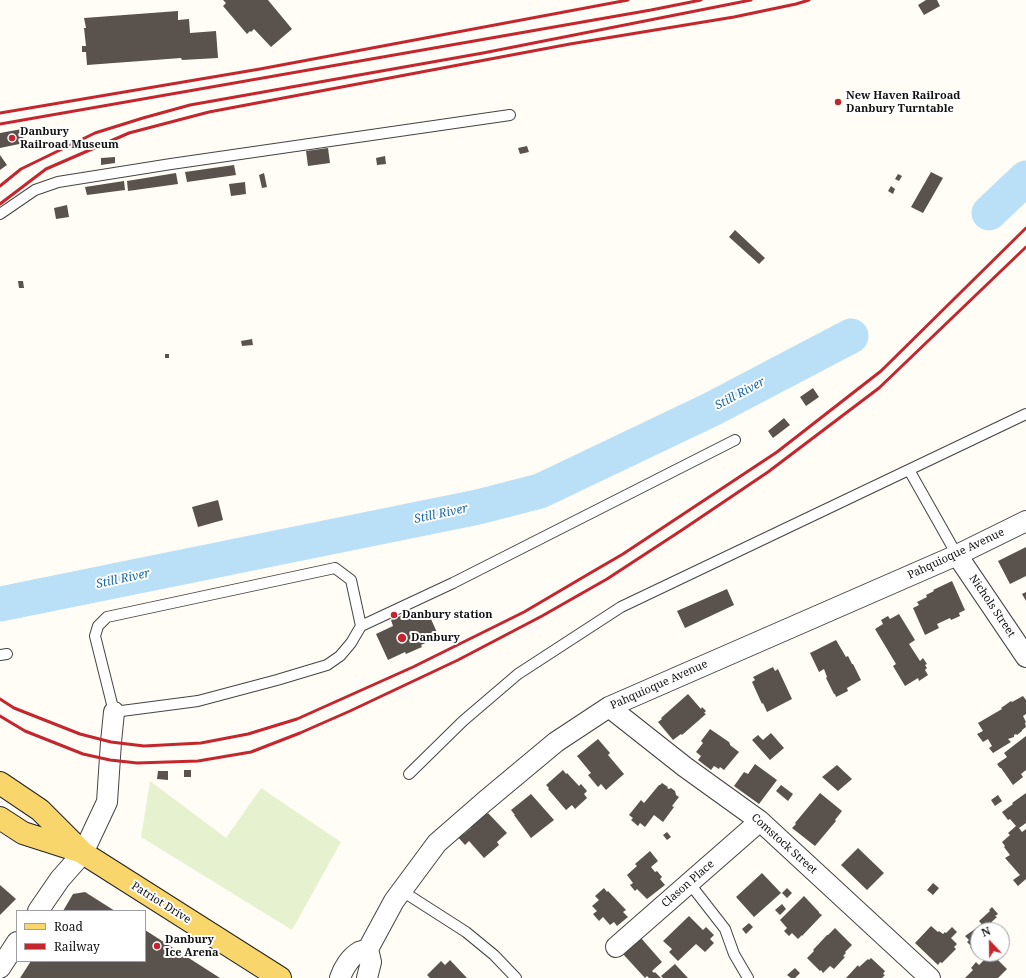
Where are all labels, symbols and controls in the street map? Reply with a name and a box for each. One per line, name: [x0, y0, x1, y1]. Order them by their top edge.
place label: New Haven Railroad Danbury Turntable: [846, 89, 960, 115]
marker: New Haven Railroad Danbury Turntable: [833, 97, 843, 107]
place label: Danbury Railroad Museum: [20, 125, 119, 151]
marker: Danbury Railroad Museum: [7, 133, 17, 143]
water label: Still River: [713, 375, 767, 413]
water label: Still River: [413, 501, 469, 527]
street label: Pahquioque Avenue: [906, 526, 1006, 582]
water label: Still River: [95, 566, 151, 592]
street label: Nichols Street: [966, 572, 1018, 640]
place label: Danbury station: [402, 608, 493, 622]
marker: Danbury station: [389, 610, 399, 620]
place label: Danbury: [411, 631, 460, 645]
marker: Danbury: [396, 632, 408, 644]
street label: Pahquioque Avenue: [608, 658, 710, 712]
street label: Comstock Street: [748, 811, 820, 877]
street label: Clason Place: [659, 858, 717, 910]
street label: Patriot Drive: [129, 880, 193, 926]
legend: [16, 910, 146, 962]
text: Road: [54, 918, 83, 935]
north arrow: [970, 922, 1010, 962]
text: N: [979, 923, 993, 940]
place label: Danbury Ice Arena: [165, 933, 219, 959]
text: Railway: [54, 938, 100, 955]
marker: Danbury Ice Arena: [152, 941, 162, 951]

